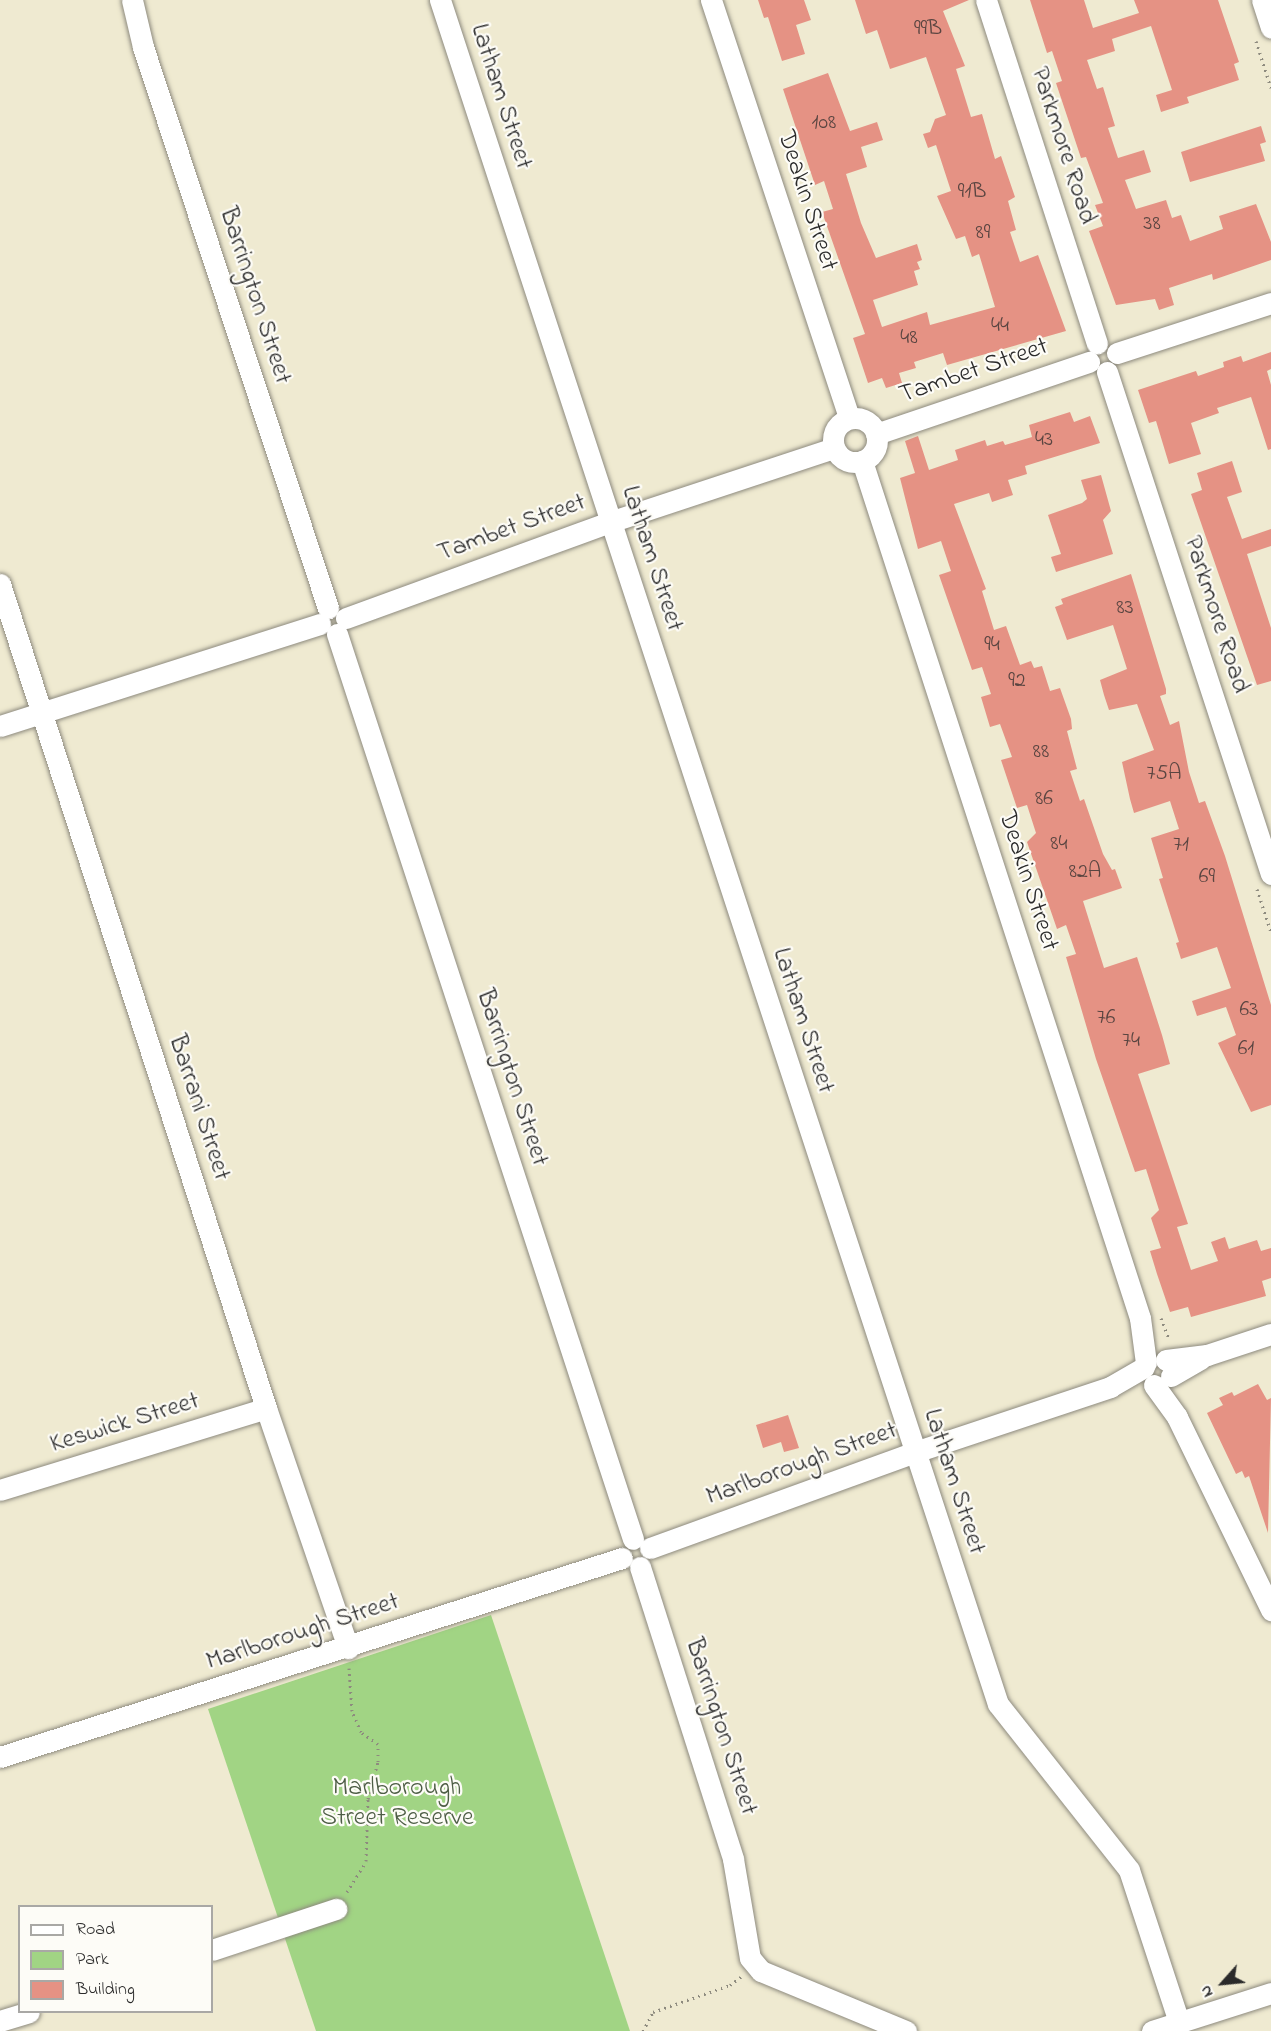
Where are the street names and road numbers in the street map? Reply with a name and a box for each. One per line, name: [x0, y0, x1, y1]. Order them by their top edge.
street label: Latham Street: [462, 20, 538, 174]
street label: Parkmore Road: [1022, 63, 1102, 229]
street label: Deakin Street: [769, 127, 843, 275]
street label: Barrington Street: [211, 204, 297, 388]
street label: Tambet Street: [896, 332, 1052, 412]
street label: Latham Street: [613, 482, 689, 636]
street label: Tambet Street: [434, 488, 590, 570]
street label: Parkmore Road: [1175, 532, 1255, 698]
street label: Deakin Street: [990, 807, 1064, 955]
street label: Latham Street: [764, 944, 840, 1098]
street label: Barrington Street: [468, 986, 554, 1170]
street label: Barrani Street: [160, 1031, 236, 1185]
street label: Keswick Street: [47, 1387, 203, 1461]
street label: Latham Street: [915, 1405, 991, 1559]
street label: Marlborough Street: [702, 1416, 902, 1514]
street label: Marlborough Street: [203, 1587, 403, 1679]
street label: Barrington Street: [677, 1635, 763, 1819]

